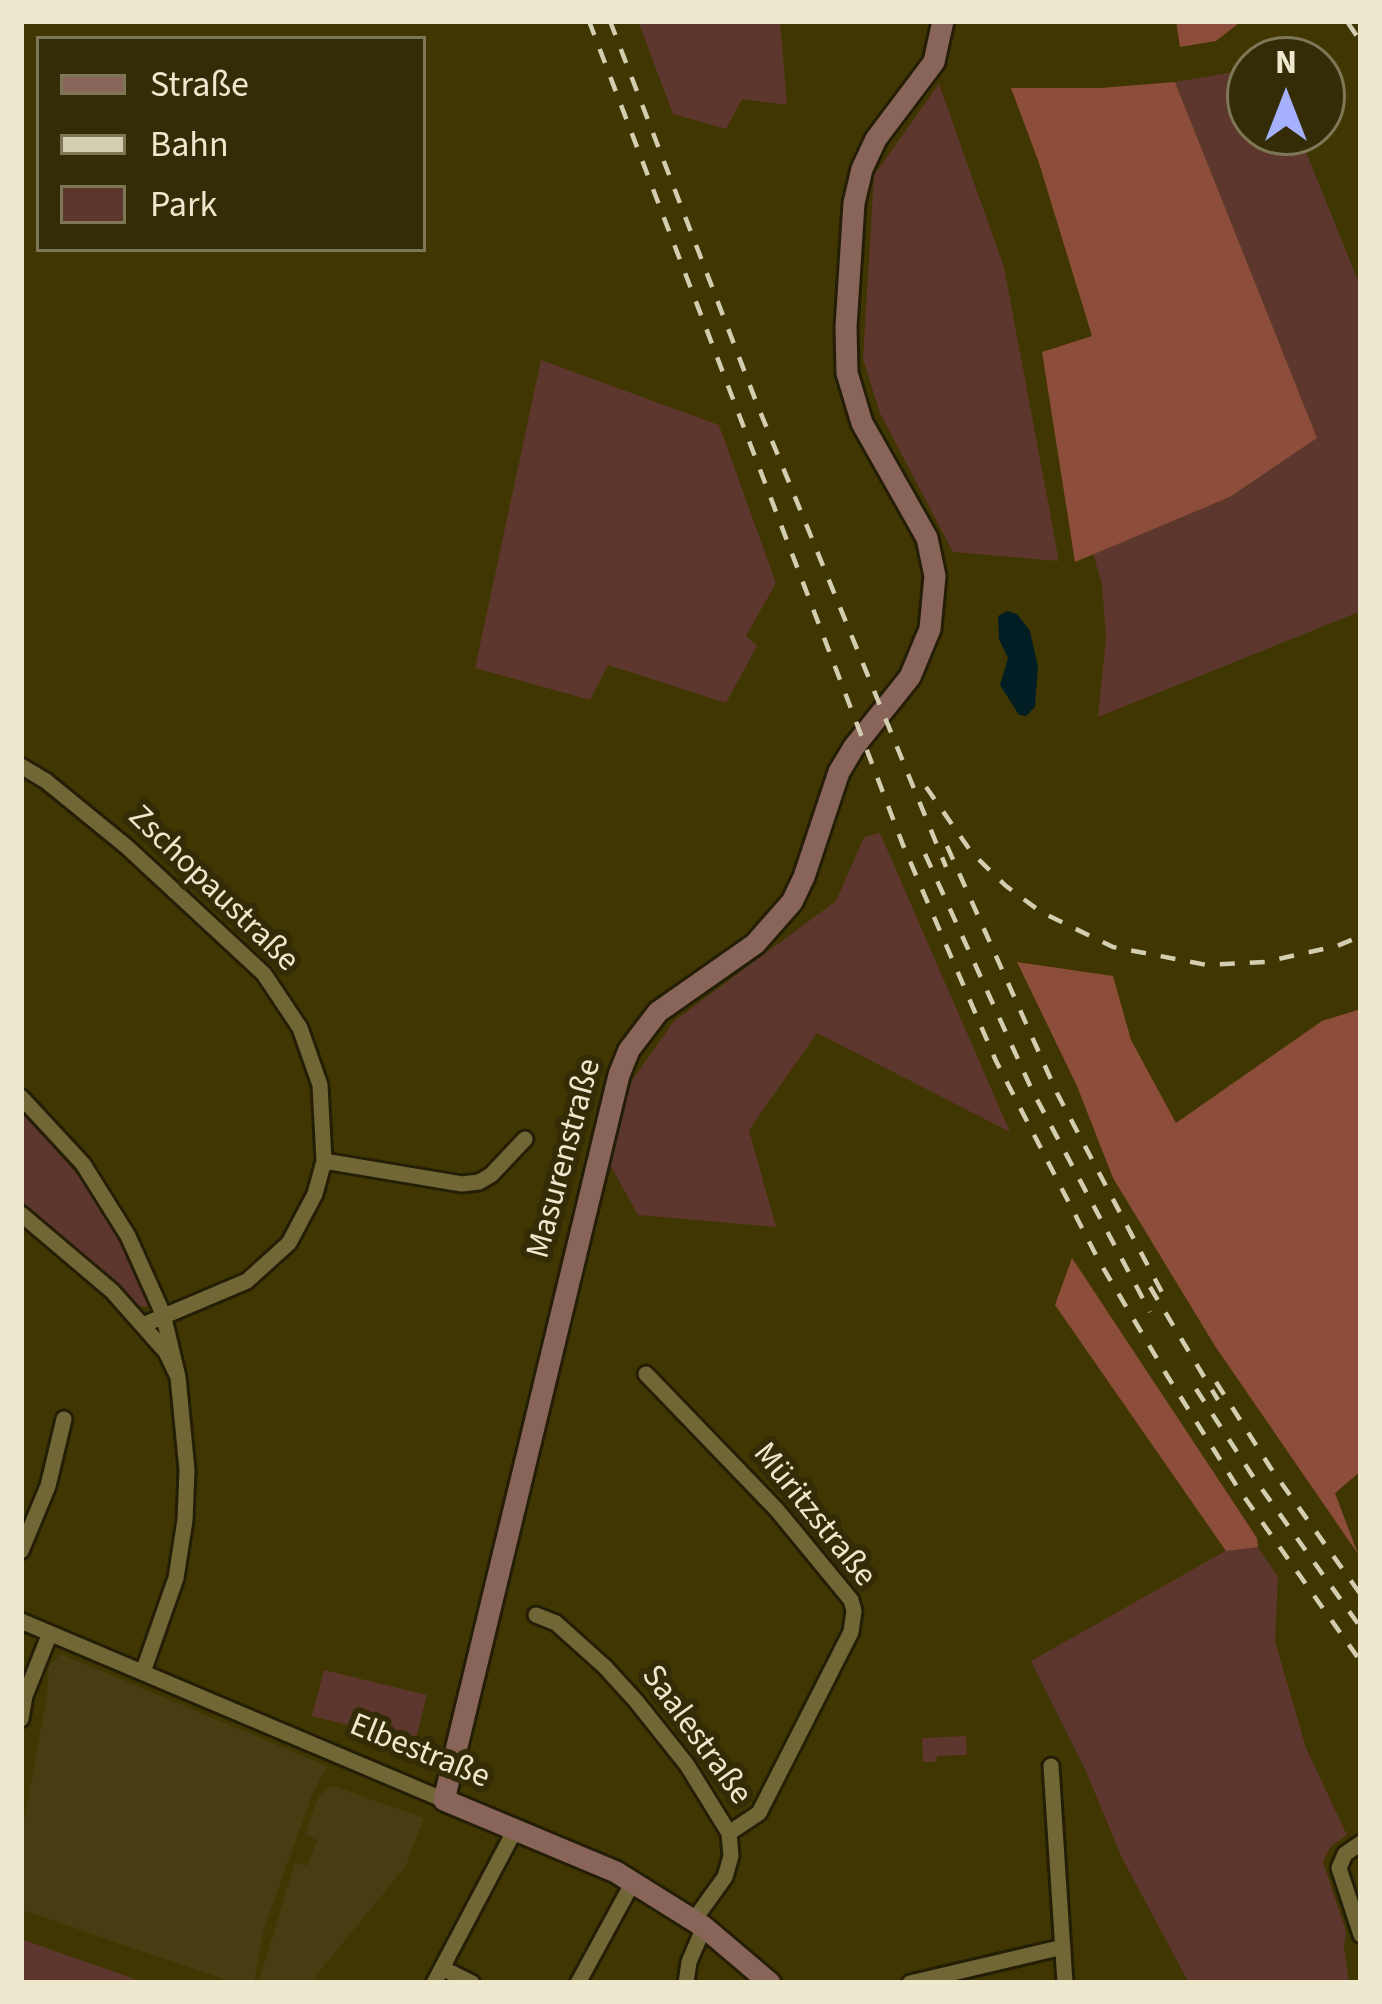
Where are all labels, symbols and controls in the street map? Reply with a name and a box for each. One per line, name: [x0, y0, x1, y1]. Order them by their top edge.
legend: [36, 36, 426, 252]
north arrow: [1226, 36, 1346, 156]
text: N: [1275, 39, 1297, 86]
text: Straße: [150, 59, 249, 110]
text: Bahn: [150, 119, 229, 170]
text: Park: [150, 179, 217, 230]
street label: Zschopaustraße: [118, 799, 306, 981]
street label: Masurenstraße: [520, 1055, 612, 1263]
street label: Müritzstraße: [743, 1436, 883, 1596]
street label: Saalestraße: [631, 1659, 759, 1813]
street label: Elbestraße: [343, 1707, 495, 1799]

